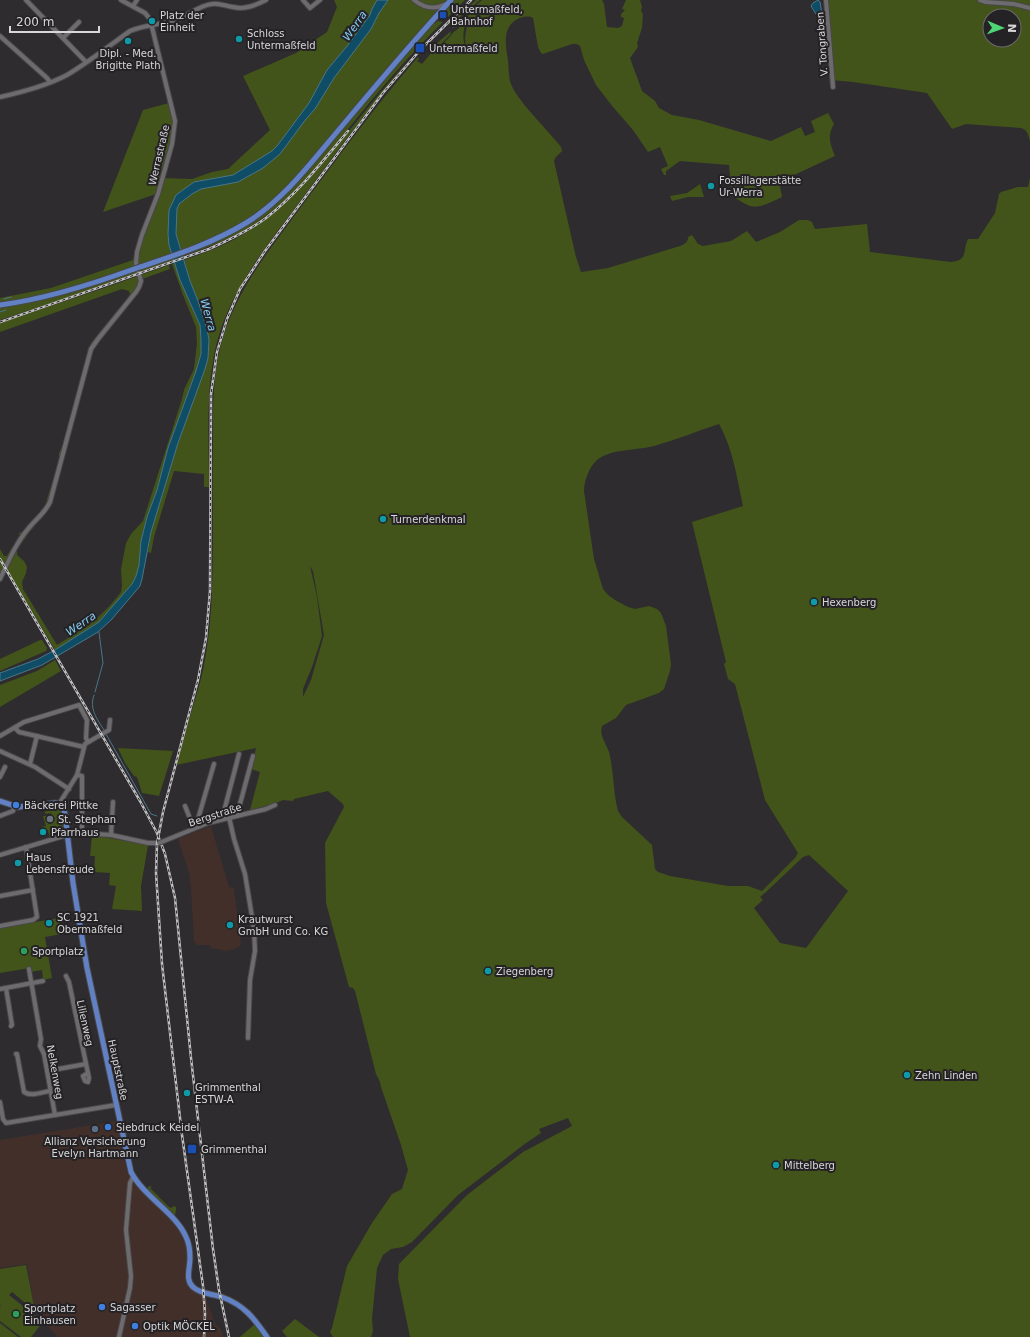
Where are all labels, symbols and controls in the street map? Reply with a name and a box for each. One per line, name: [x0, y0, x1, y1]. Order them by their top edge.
place label: Untermaßfeld, Bahnhof: [451, 4, 523, 27]
scale bar: [10, 8, 99, 34]
water label: Werra: [340, 8, 370, 43]
north arrow: [982, 8, 1022, 48]
place label: Platz der Einheit: [160, 10, 205, 33]
marker: Untermaßfeld, Bahnhof: [438, 10, 448, 20]
street label: V. Tongraben: [814, 12, 830, 76]
text: 200 m: [16, 15, 54, 29]
marker: Platz der Einheit: [147, 16, 157, 26]
text: N: [1005, 23, 1018, 33]
place label: Schloss Untermaßfeld: [247, 28, 316, 51]
marker: Schloss Untermaßfeld: [234, 34, 244, 44]
marker: Dipl. - Med. Brigitte Plath: [123, 36, 133, 46]
marker: Untermaßfeld: [414, 42, 426, 54]
place label: Untermaßfeld: [429, 43, 498, 54]
place label: Dipl. - Med. Brigitte Plath: [95, 48, 161, 71]
street label: Werrastraße: [147, 124, 171, 186]
place label: Fossillagerstätte Ur-Werra: [719, 175, 801, 198]
marker: Fossillagerstätte Ur-Werra: [706, 181, 716, 191]
water label: Werra: [197, 297, 219, 333]
marker: Turnerdenkmal: [378, 514, 388, 524]
place label: Turnerdenkmal: [390, 514, 466, 525]
marker: Hexenberg: [809, 597, 819, 607]
place label: Hexenberg: [822, 597, 876, 608]
water label: Werra: [64, 609, 99, 639]
marker: Bäckerei Pittke: [11, 800, 21, 810]
place label: Bäckerei Pittke: [24, 800, 98, 811]
street label: Bergstraße: [187, 801, 243, 829]
marker: St. Stephan: [45, 814, 55, 824]
place label: St. Stephan: [58, 814, 116, 825]
marker: Pfarrhaus: [38, 827, 48, 837]
place label: Pfarrhaus: [51, 827, 99, 838]
place label: Haus Lebensfreude: [26, 852, 94, 875]
marker: Haus Lebensfreude: [13, 858, 23, 868]
place label: SC 1921 Obermaßfeld: [57, 912, 122, 935]
place label: Krautwurst GmbH und Co. KG: [238, 914, 328, 937]
marker: SC 1921 Obermaßfeld: [44, 918, 54, 928]
marker: Krautwurst GmbH und Co. KG: [225, 920, 235, 930]
marker: Sportplatz: [19, 946, 29, 956]
place label: Sportplatz: [32, 946, 83, 957]
marker: Ziegenberg: [483, 966, 493, 976]
place label: Ziegenberg: [496, 966, 553, 977]
street label: Lilienweg: [75, 999, 95, 1047]
street label: Hauptstraße: [106, 1038, 130, 1102]
street label: Nelkenweg: [45, 1044, 65, 1100]
marker: Zehn Linden: [902, 1070, 912, 1080]
place label: Zehn Linden: [915, 1070, 977, 1081]
place label: Grimmenthal ESTW-A: [195, 1082, 261, 1105]
marker: Grimmenthal ESTW-A: [182, 1088, 192, 1098]
marker: Siebdruck Keidel: [103, 1122, 113, 1132]
place label: Siebdruck Keidel: [116, 1122, 199, 1133]
marker: Allianz Versicherung Evelyn Hartmann: [90, 1124, 100, 1134]
place label: Allianz Versicherung Evelyn Hartmann: [44, 1136, 146, 1159]
marker: Grimmenthal: [186, 1143, 198, 1155]
place label: Grimmenthal: [201, 1144, 267, 1155]
marker: Mittelberg: [771, 1160, 781, 1170]
place label: Mittelberg: [784, 1160, 835, 1171]
marker: Sagasser: [97, 1302, 107, 1312]
place label: Sagasser: [110, 1302, 157, 1313]
place label: Sportplatz Einhausen: [24, 1303, 76, 1326]
marker: Sportplatz Einhausen: [11, 1309, 21, 1319]
place label: Optik MÖCKEL: [143, 1320, 215, 1332]
marker: Optik MÖCKEL: [130, 1321, 140, 1331]

